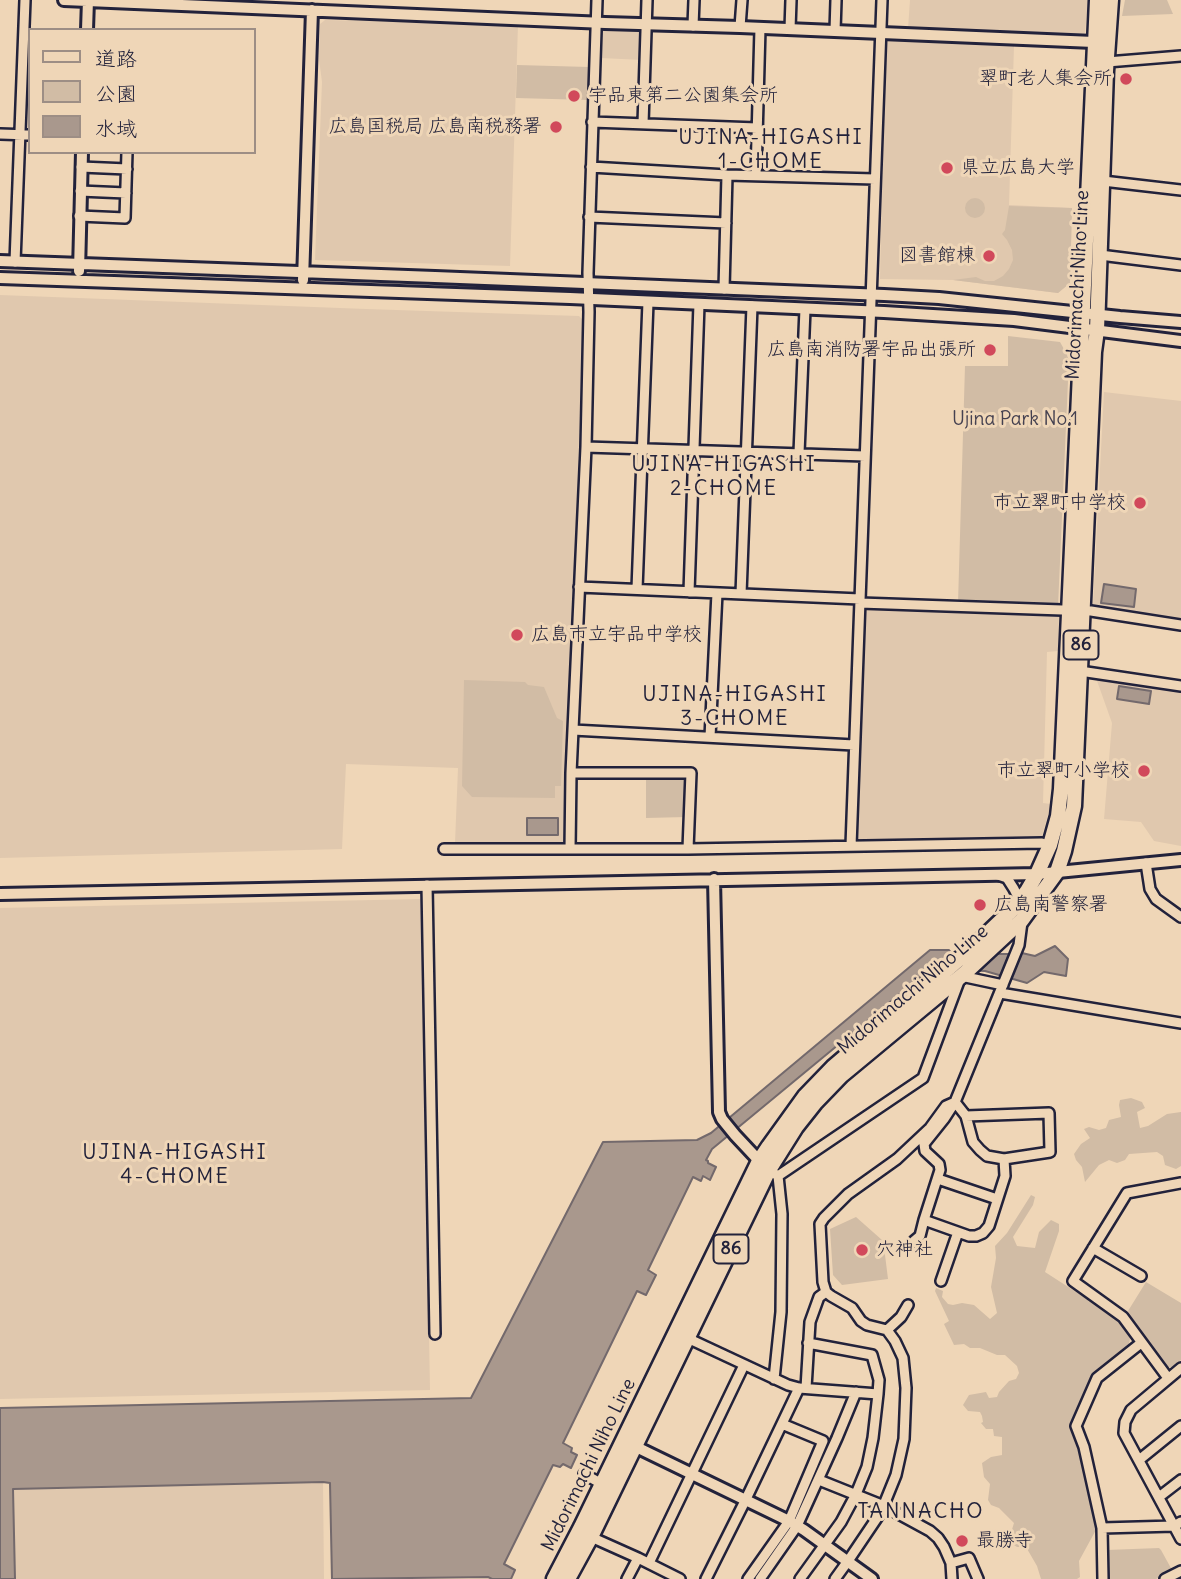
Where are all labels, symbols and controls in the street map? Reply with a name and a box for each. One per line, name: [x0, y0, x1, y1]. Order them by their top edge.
legend: [28, 28, 256, 154]
text: 道路: [95, 45, 137, 72]
place label: 翠町老人集会所: [979, 68, 1112, 90]
marker: 翠町老人集会所: [1118, 71, 1134, 87]
text: 公園: [95, 80, 137, 107]
place label: 宇品東第二公園集会所: [588, 85, 778, 107]
marker: 宇品東第二公園集会所: [566, 88, 582, 104]
text: 水域: [95, 115, 137, 142]
place label: 広島国税局 広島南税務署: [328, 116, 542, 138]
marker: 広島国税局 広島南税務署: [548, 119, 564, 135]
district label: UJINA-HIGASHI 1-CHOME: [680, 125, 862, 175]
place label: 県立広島大学: [961, 157, 1075, 179]
marker: 県立広島大学: [939, 160, 955, 176]
street label: Midorimachi Niho Line: [1062, 190, 1094, 380]
place label: 図書館棟: [899, 245, 975, 267]
marker: 図書館棟: [981, 248, 997, 264]
place label: 広島南消防署宇品出張所: [767, 339, 976, 361]
marker: 広島南消防署宇品出張所: [982, 342, 998, 358]
park label: Ujina Park No.1: [952, 409, 1078, 431]
district label: UJINA-HIGASHI 2-CHOME: [633, 452, 815, 502]
place label: 市立翠町中学校: [993, 492, 1126, 514]
marker: 市立翠町中学校: [1132, 495, 1148, 511]
place label: 広島市立宇品中学校: [531, 624, 702, 646]
marker: 広島市立宇品中学校: [509, 627, 525, 643]
road number: 86: [1064, 630, 1098, 660]
district label: UJINA-HIGASHI 3-CHOME: [644, 682, 826, 732]
place label: 市立翠町小学校: [997, 760, 1130, 782]
marker: 市立翠町小学校: [1136, 763, 1152, 779]
place label: 広島南警察署: [994, 894, 1108, 916]
marker: 広島南警察署: [972, 897, 988, 913]
street label: Midorimachi Niho Line: [833, 920, 993, 1060]
district label: UJINA-HIGASHI 4-CHOME: [84, 1140, 266, 1190]
road number: 86: [714, 1234, 748, 1264]
place label: 穴神社: [876, 1239, 933, 1261]
marker: 穴神社: [854, 1242, 870, 1258]
street label: Midorimachi Niho Line: [537, 1375, 641, 1555]
district label: TANNACHO: [858, 1499, 984, 1525]
place label: 最勝寺: [976, 1530, 1033, 1552]
marker: 最勝寺: [954, 1533, 970, 1549]

